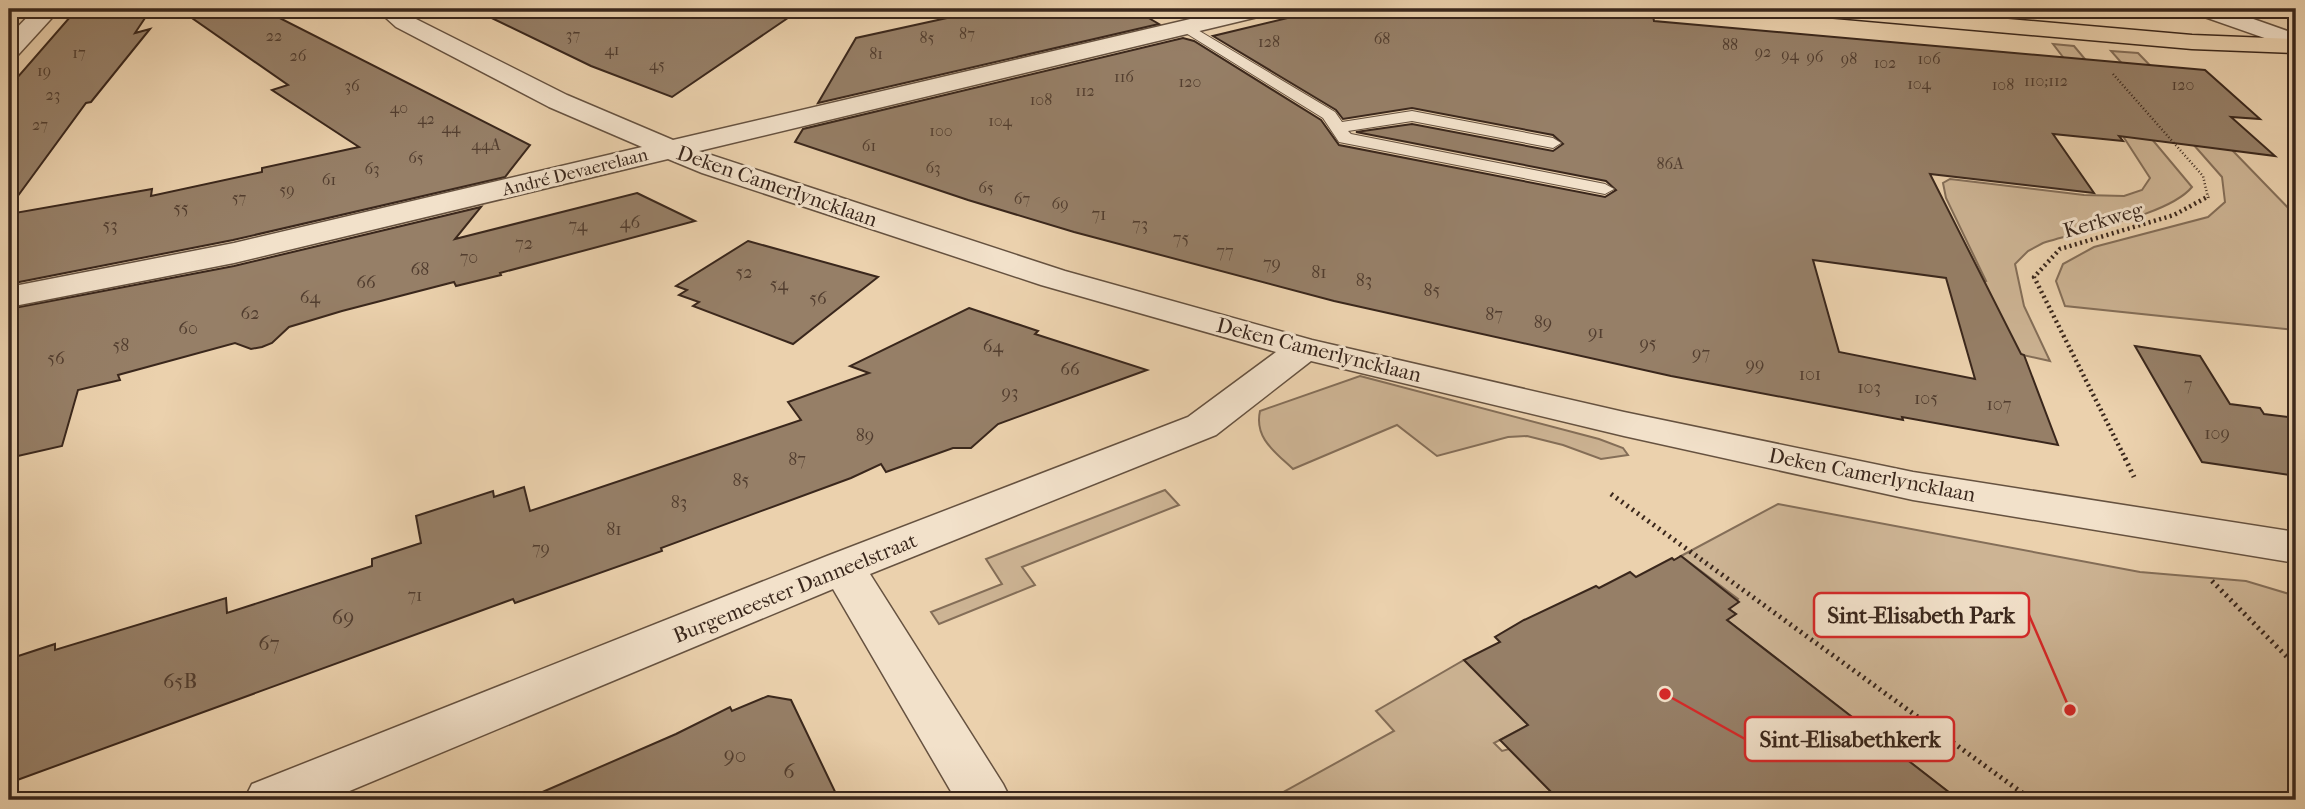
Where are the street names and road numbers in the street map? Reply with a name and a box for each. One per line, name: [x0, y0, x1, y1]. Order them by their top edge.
street label: Deken Camerlyncklaan: [674, 140, 880, 232]
street label: André Devaerelaan: [499, 144, 651, 201]
street label: Kerkweg: [2060, 197, 2146, 243]
street label: Deken Camerlyncklaan: [1214, 313, 1424, 387]
street label: Deken Camerlyncklaan: [1766, 443, 1978, 507]
street label: Burgemeester Danneelstraat: [670, 528, 921, 648]

